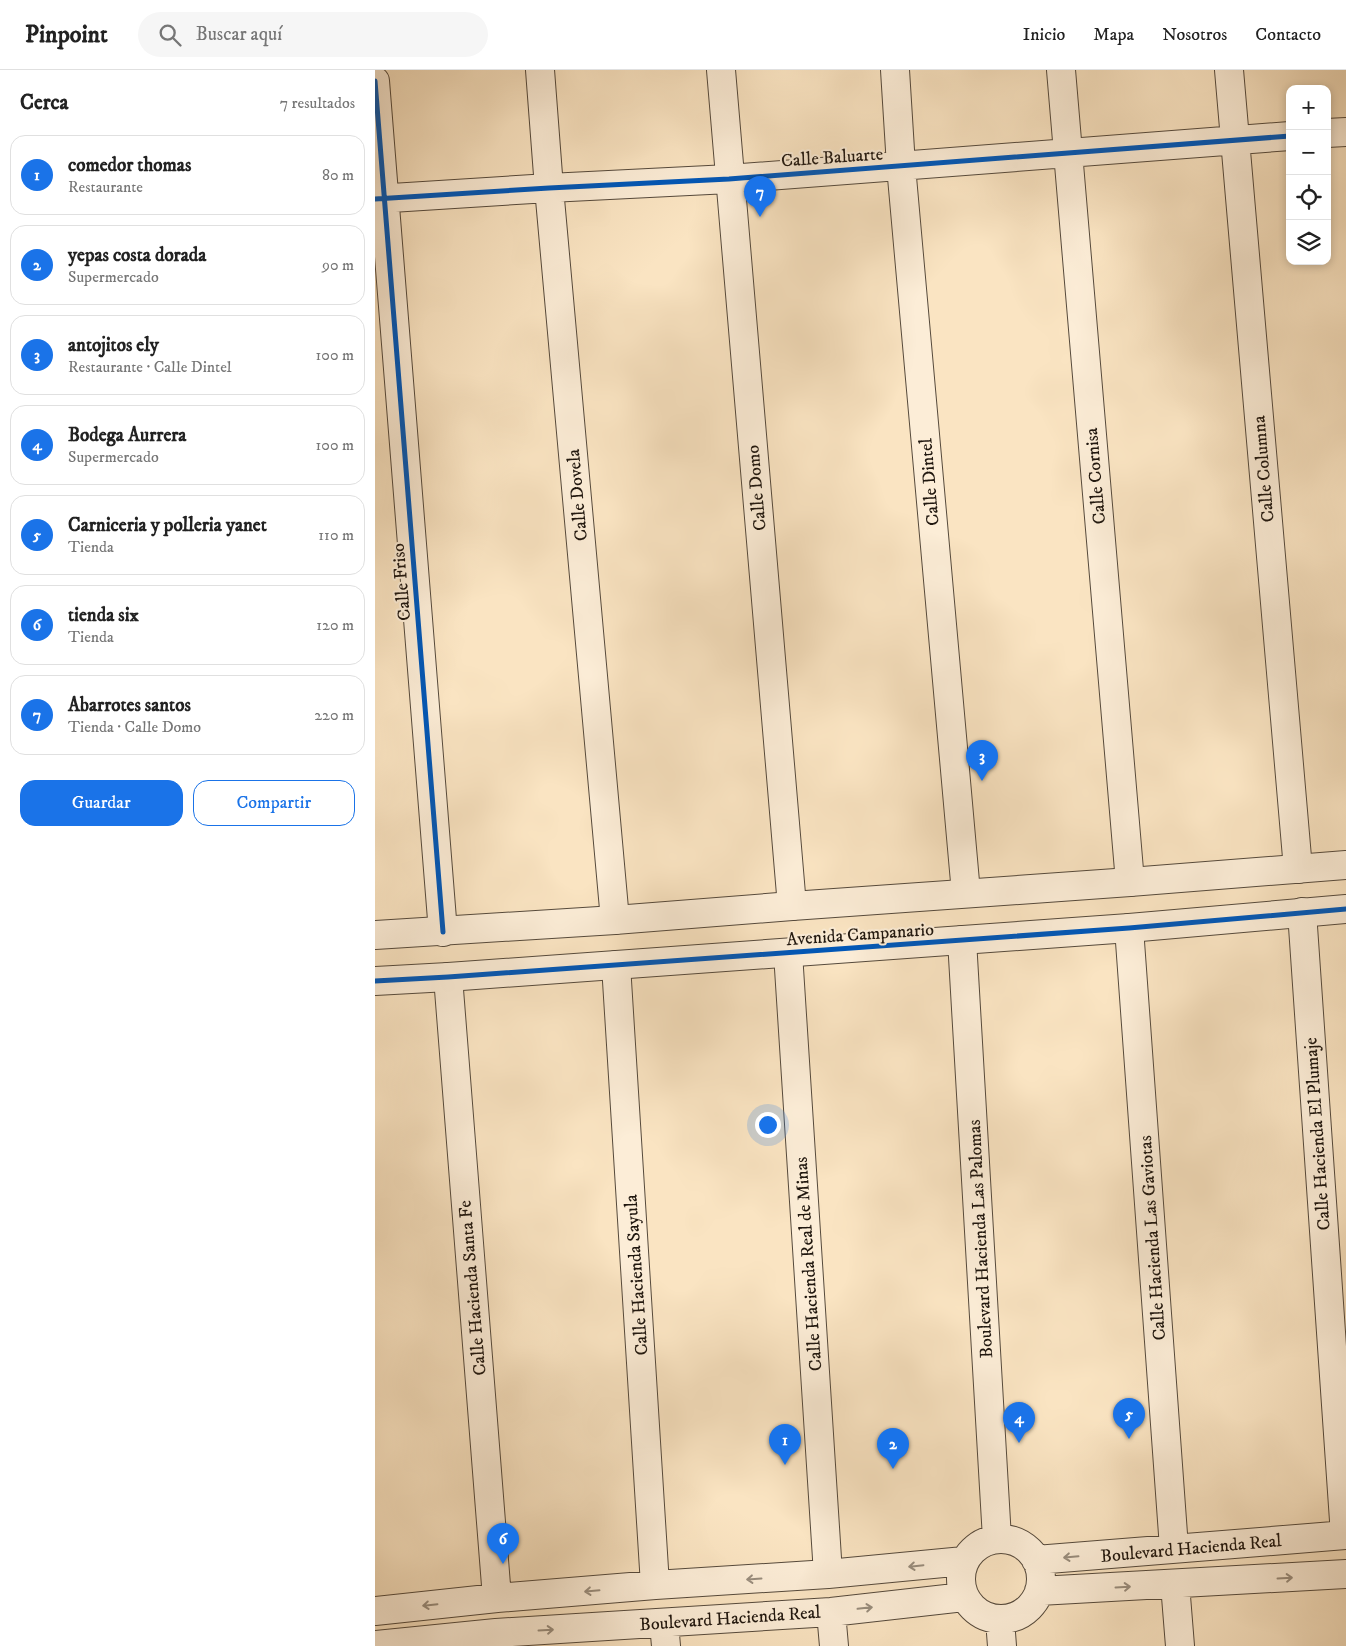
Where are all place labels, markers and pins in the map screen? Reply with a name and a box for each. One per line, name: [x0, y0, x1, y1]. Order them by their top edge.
pin: 7: [744, 176, 776, 217]
pin: 3: [966, 740, 998, 781]
pin: 5: [1113, 1398, 1145, 1439]
pin: 4: [1003, 1402, 1035, 1443]
pin: 1: [769, 1424, 801, 1465]
pin: 2: [877, 1428, 909, 1469]
pin: 6: [487, 1523, 519, 1564]

